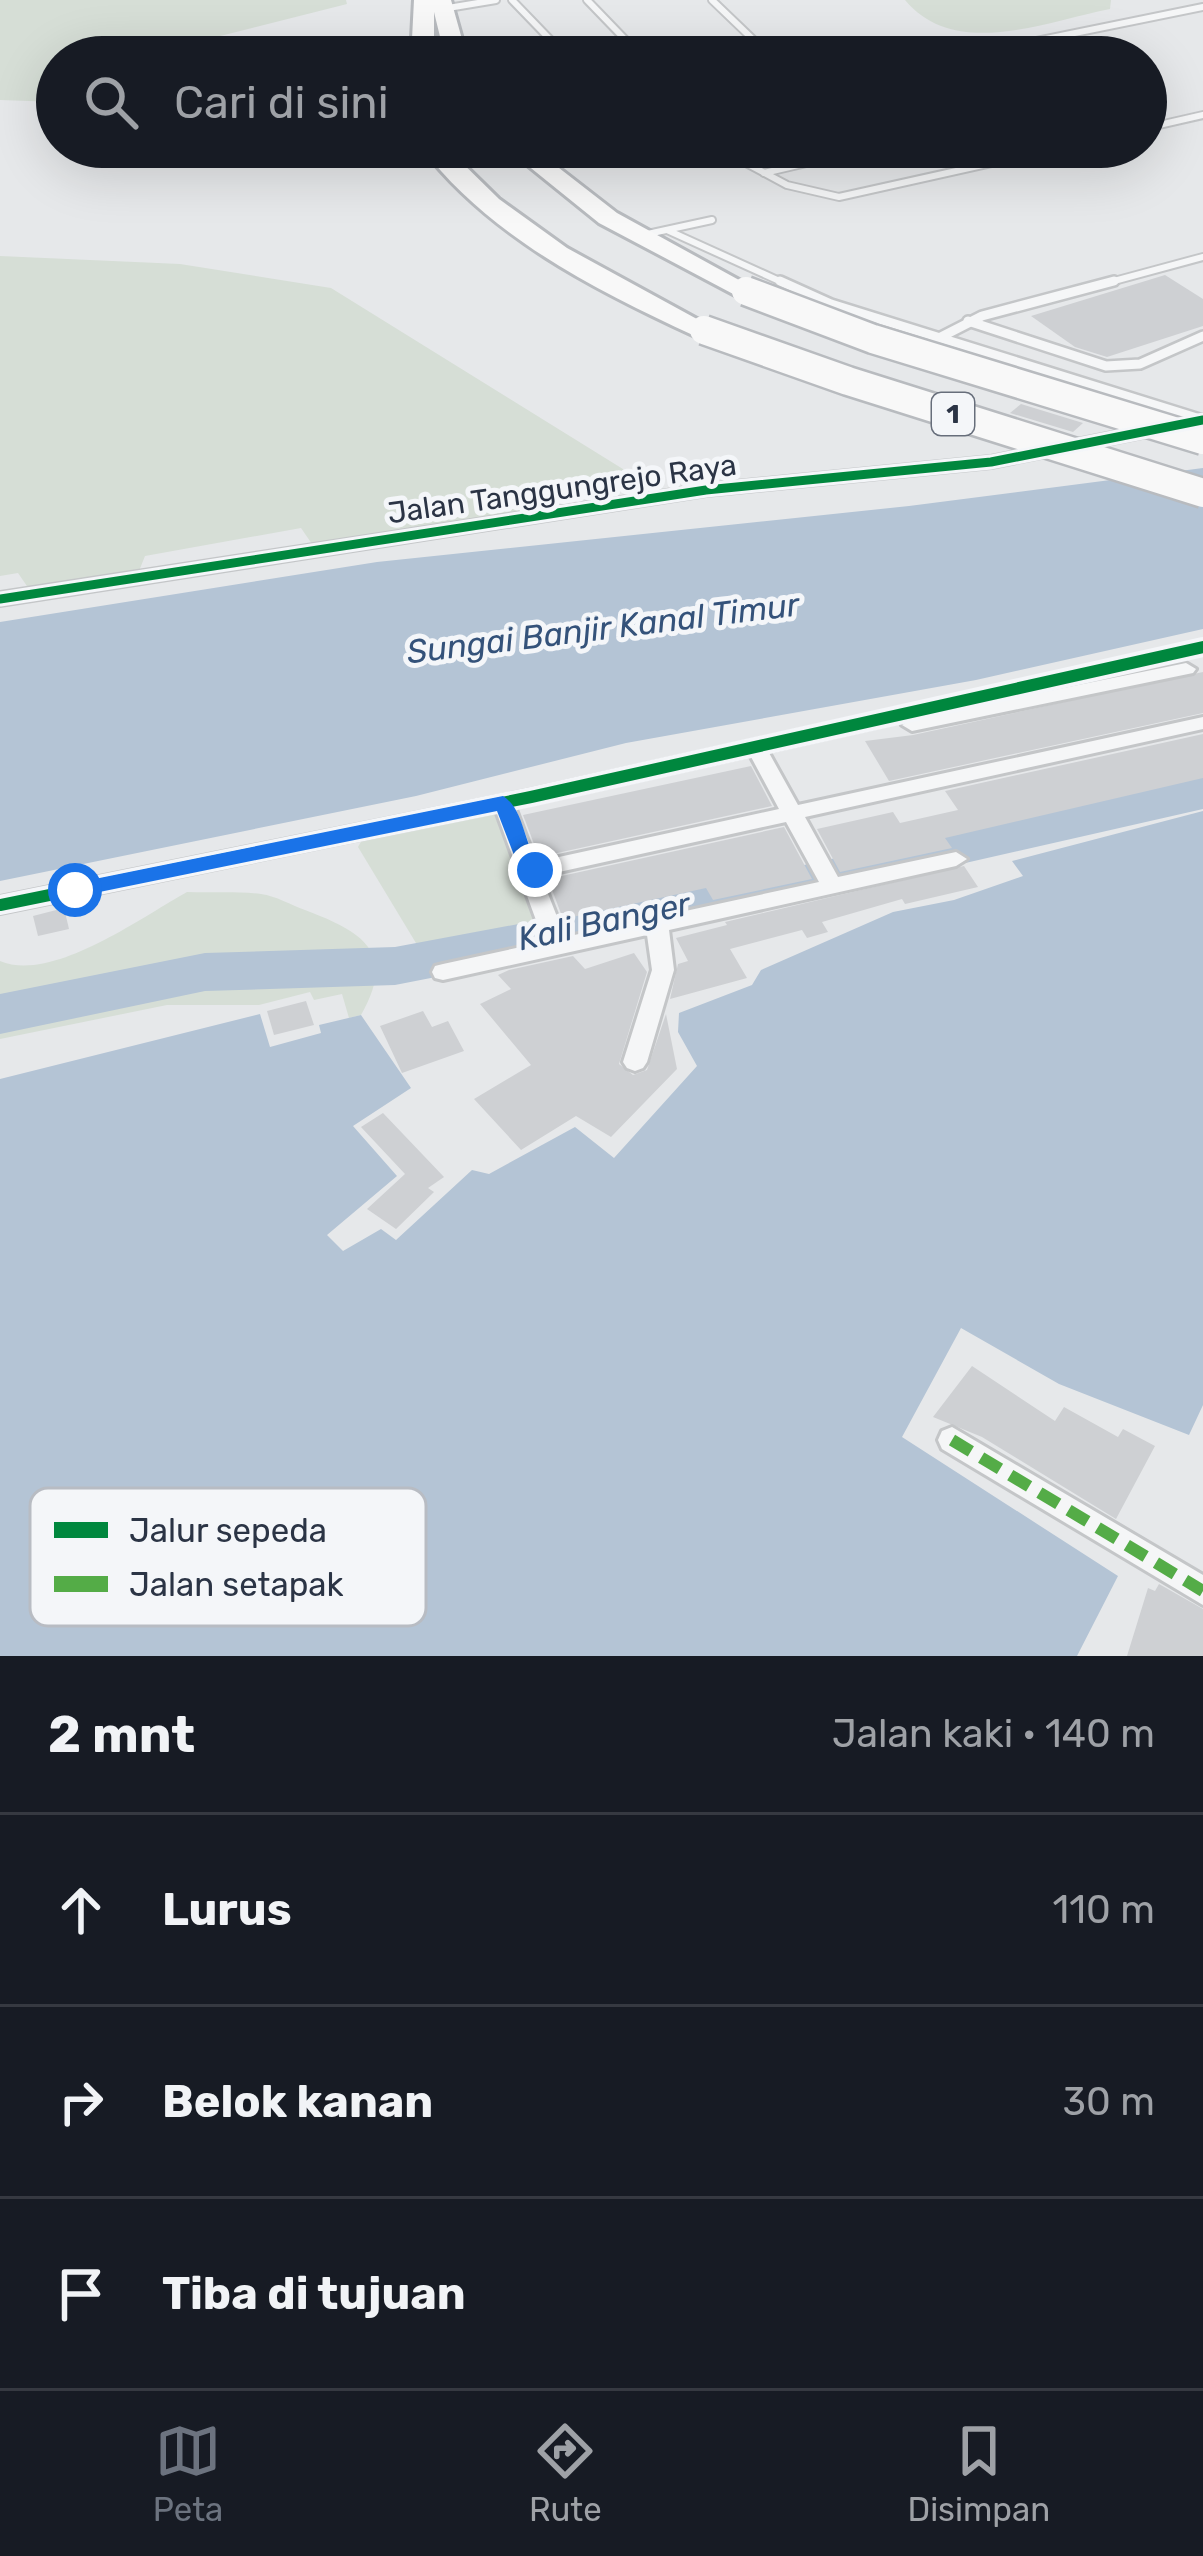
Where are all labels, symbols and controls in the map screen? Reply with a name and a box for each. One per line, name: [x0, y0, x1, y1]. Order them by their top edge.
search box: [36, 36, 1167, 168]
icon: search: [78, 69, 144, 135]
text: Cari di sini: [174, 76, 389, 129]
road number: 1: [932, 393, 974, 435]
street label: Jalan Tanggungrejo Raya: [385, 447, 739, 531]
water label: Sungai Banjir Kanal Timur: [404, 584, 803, 671]
route end: [508, 843, 562, 897]
route start: [48, 863, 102, 917]
water label: Kali Banger: [514, 883, 695, 958]
legend: [30, 1488, 426, 1626]
text: Jalur sepeda: [129, 1511, 327, 1550]
text: Jalan setapak: [129, 1565, 344, 1604]
text: 2 mnt: [48, 1704, 195, 1765]
text: Jalan kaki · 140 m: [832, 1711, 1155, 1757]
icon: ahead: [48, 1877, 114, 1943]
text: Lurus: [162, 1883, 292, 1936]
text: 110 m: [1053, 1887, 1155, 1933]
icon: right: [48, 2069, 114, 2135]
text: Belok kanan: [162, 2075, 433, 2128]
text: 30 m: [1063, 2079, 1155, 2125]
icon: arrive: [48, 2261, 114, 2327]
text: Tiba di tujuan: [162, 2267, 466, 2320]
tab: Peta: [153, 2418, 223, 2529]
tab: Rute: [529, 2418, 602, 2529]
tab: Disimpan: [907, 2418, 1050, 2529]

